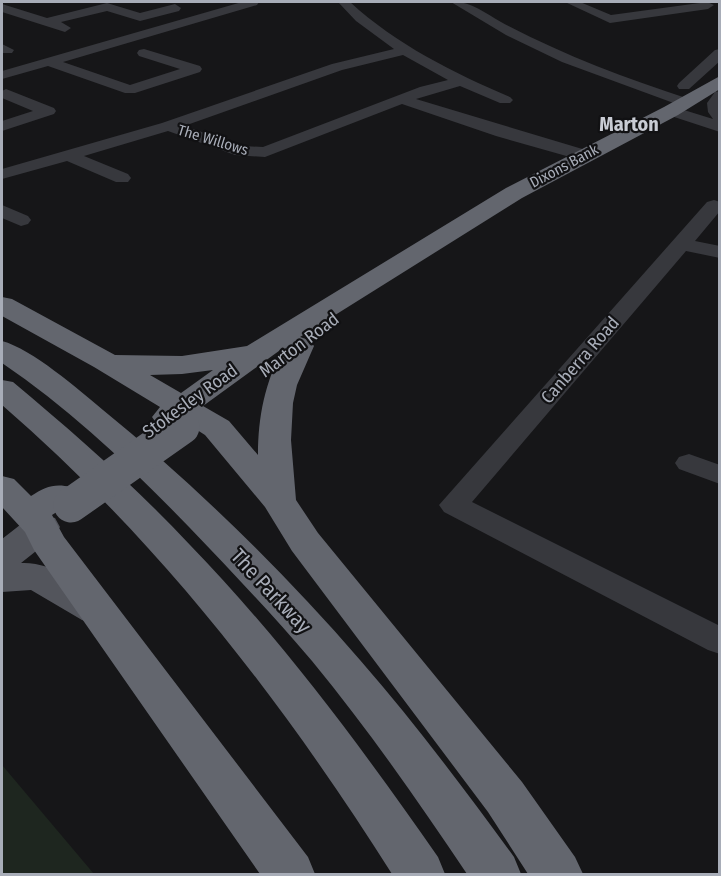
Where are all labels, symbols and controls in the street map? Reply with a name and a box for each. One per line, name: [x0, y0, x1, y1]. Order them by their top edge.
district label: Marton: [599, 112, 659, 136]
street label: The Willows: [176, 121, 250, 159]
street label: Dixons Bank: [527, 140, 601, 192]
street label: Marton Road: [255, 308, 343, 382]
street label: Canberra Road: [536, 312, 624, 408]
street label: Stokesley Road: [138, 359, 242, 443]
street label: The Parkway: [225, 543, 317, 639]

